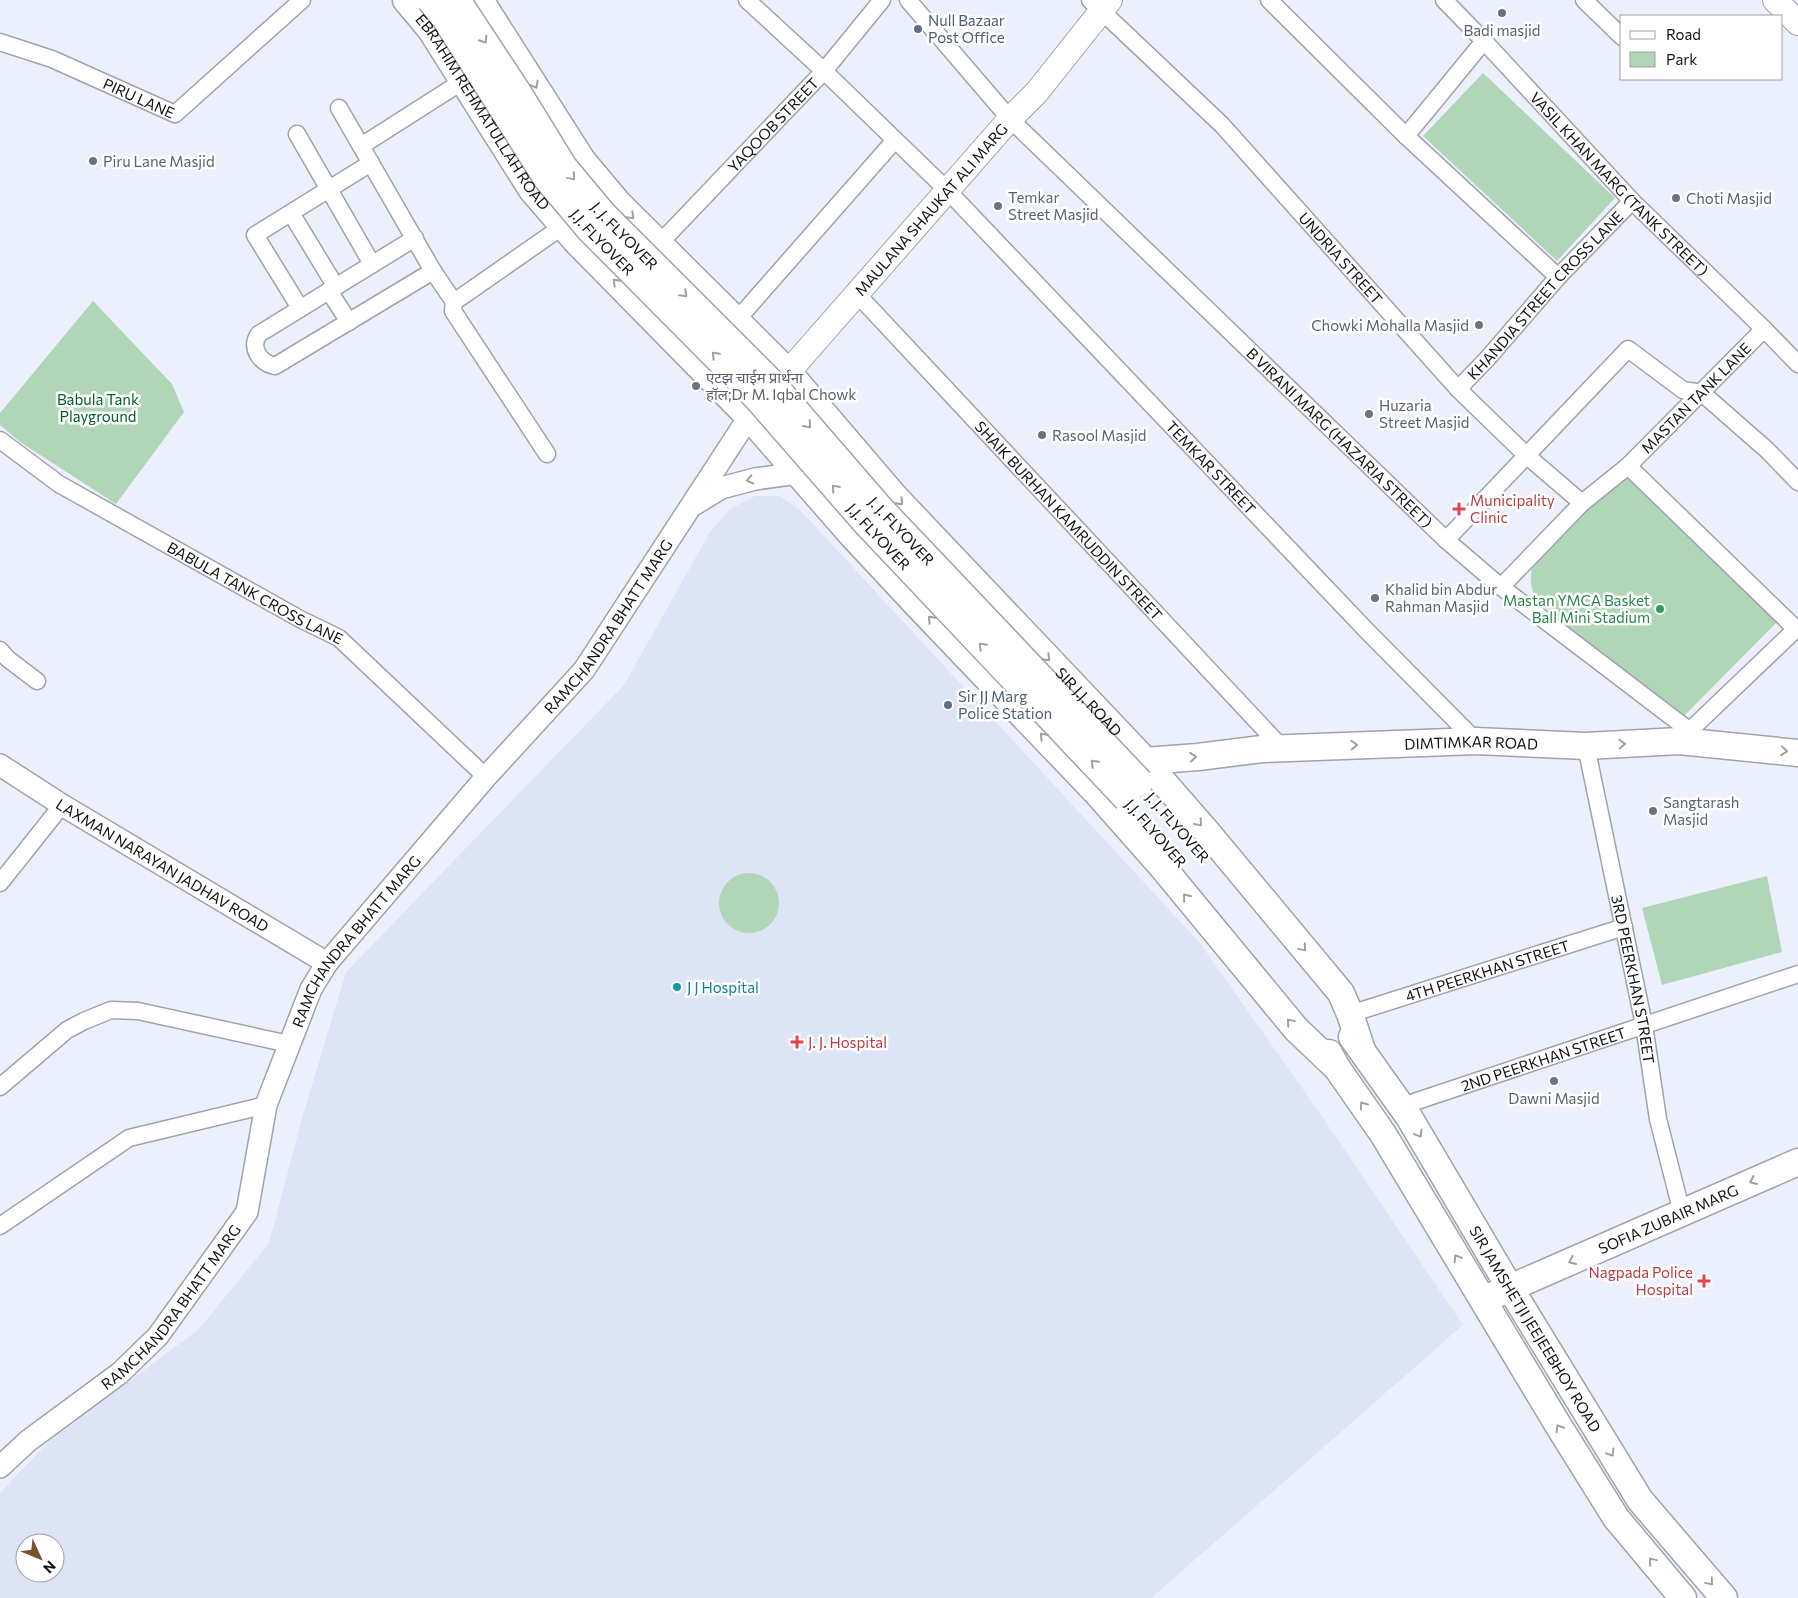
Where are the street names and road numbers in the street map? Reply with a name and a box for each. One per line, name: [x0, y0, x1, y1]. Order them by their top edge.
street label: EBRAHIM REHMATULLAH ROAD: [412, 10, 554, 213]
street label: YAQOOB STREET: [724, 73, 822, 175]
street label: PIRU LANE: [100, 74, 178, 122]
street label: VASIL KHAN MARG (TANK STREET): [1527, 88, 1712, 279]
street label: MAULANA SHAUKAT ALI MARG: [851, 120, 1011, 299]
street label: J. J. FLYOVER: [588, 198, 662, 273]
street label: J.J. FLYOVER: [567, 205, 638, 279]
street label: KHANDIA STREET CROSS LANE: [1463, 207, 1627, 383]
street label: UNDRIA STREET: [1295, 208, 1387, 308]
street label: MASTAN TANK LANE: [1637, 339, 1755, 457]
street label: B VIRANI MARG (HAZARIA STREET): [1243, 344, 1436, 531]
street label: SHAIK BURHAN KAMRUDDIN STREET: [971, 417, 1167, 624]
street label: TEMKAR STREET: [1163, 417, 1260, 518]
street label: J. J. FLYOVER: [865, 493, 938, 569]
street label: J.J. FLYOVER: [844, 499, 914, 573]
street label: RAMCHANDRA BHATT MARG: [540, 536, 676, 717]
street label: BABULA TANK CROSS LANE: [164, 538, 346, 648]
street label: SIR J.J. ROAD: [1052, 663, 1126, 739]
street label: DIMTIMKAR ROAD: [1404, 732, 1538, 753]
street label: J. J. FLYOVER: [1143, 788, 1213, 866]
street label: LAXMAN NARAYAN JADHAV ROAD: [53, 795, 272, 935]
street label: J.J. FLYOVER: [1121, 795, 1191, 871]
street label: RAMCHANDRA BHATT MARG: [288, 852, 424, 1030]
street label: 3RD PEERKHAN STREET: [1608, 893, 1659, 1065]
street label: 4TH PEERKHAN STREET: [1403, 936, 1572, 1005]
street label: 2ND PEERKHAN STREET: [1459, 1023, 1628, 1095]
street label: SOFIA ZUBAIR MARG: [1595, 1180, 1741, 1257]
street label: RAMCHANDRA BHATT MARG: [97, 1221, 244, 1393]
street label: SIR JAMSHETJI JEEJEEBHOY ROAD: [1466, 1223, 1605, 1435]

